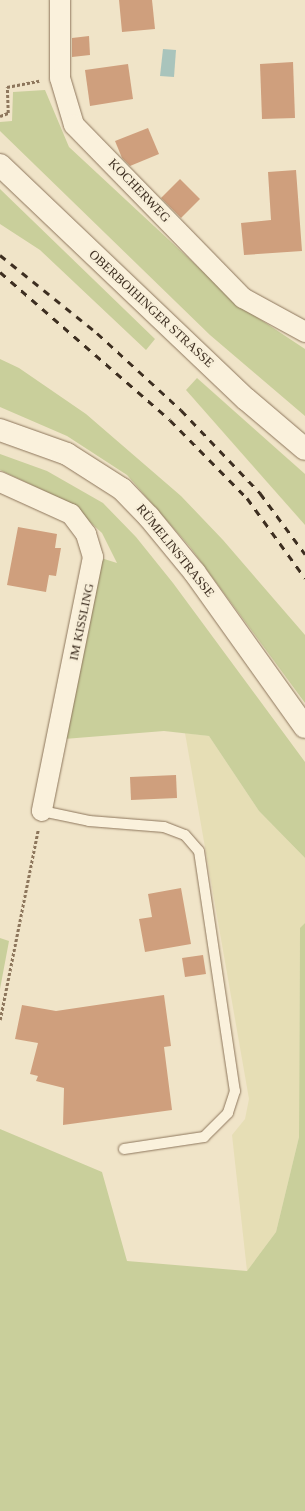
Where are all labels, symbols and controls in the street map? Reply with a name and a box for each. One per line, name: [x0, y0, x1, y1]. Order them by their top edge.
street label: KOCHERWEG: [105, 156, 173, 226]
street label: OBERBOIHINGER STRASSE: [85, 247, 217, 371]
street label: RÜMELINSTRASSE: [133, 501, 217, 601]
street label: IM KISSLING: [66, 582, 98, 662]

